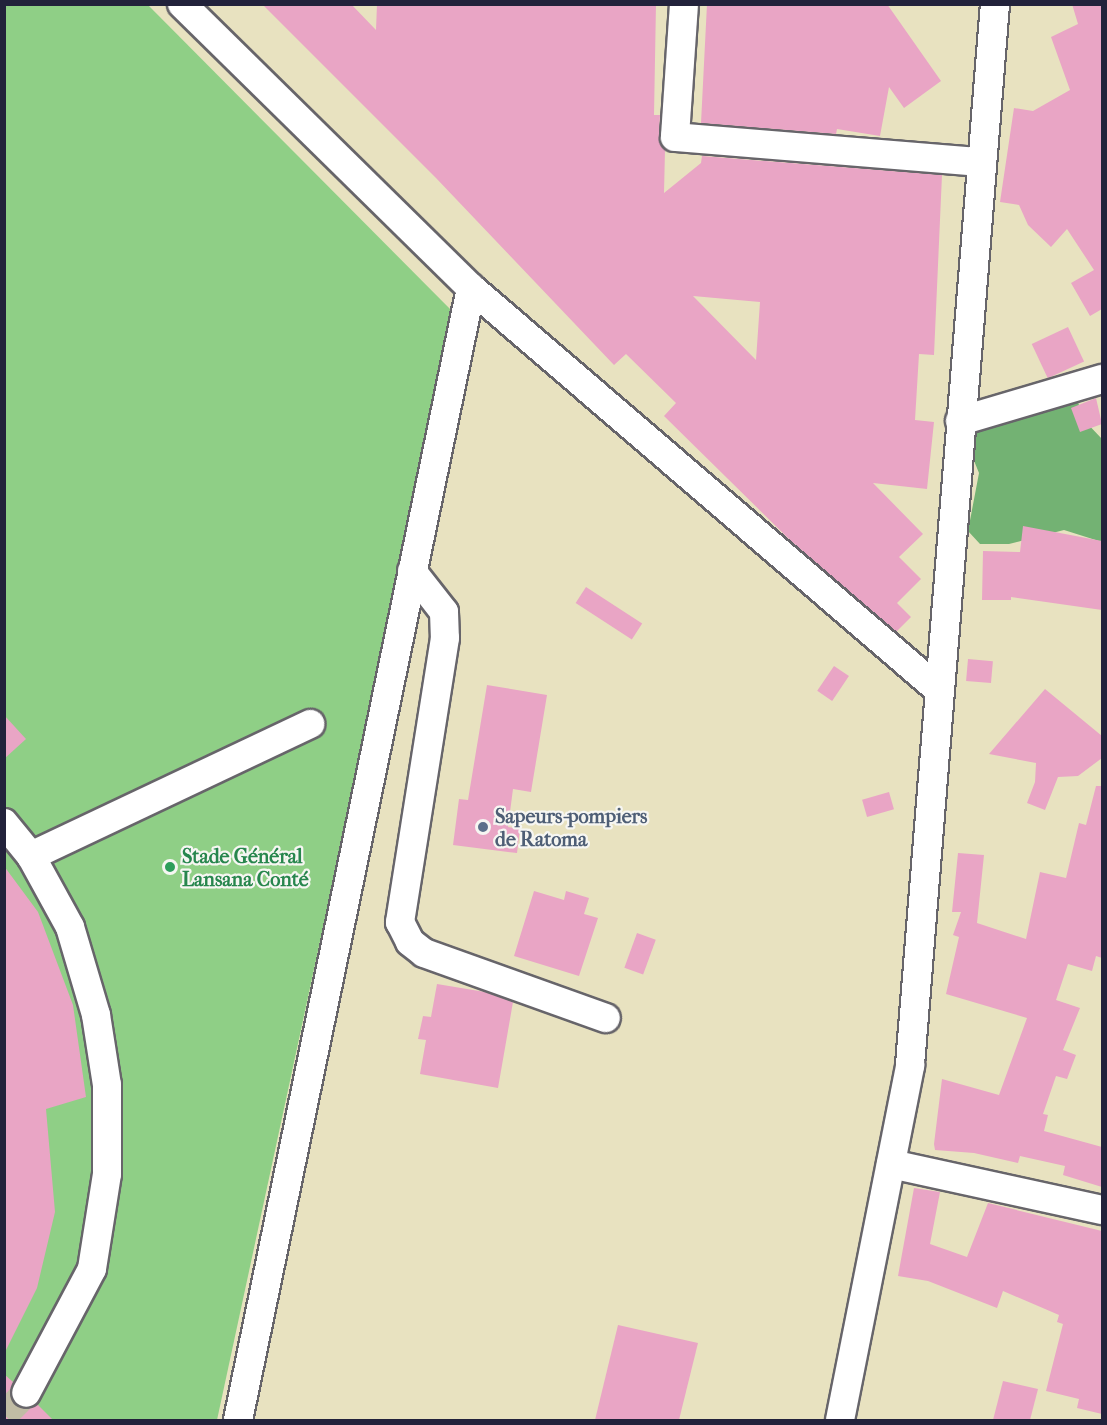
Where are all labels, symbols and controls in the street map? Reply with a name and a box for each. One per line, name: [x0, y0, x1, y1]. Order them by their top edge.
place label: Sapeurs-pompiers de Ratoma: [495, 804, 647, 851]
marker: Sapeurs-pompiers de Ratoma: [476, 820, 490, 834]
place label: Stade Général Lansana Conté: [182, 844, 309, 891]
marker: Stade Général Lansana Conté: [163, 860, 177, 874]

